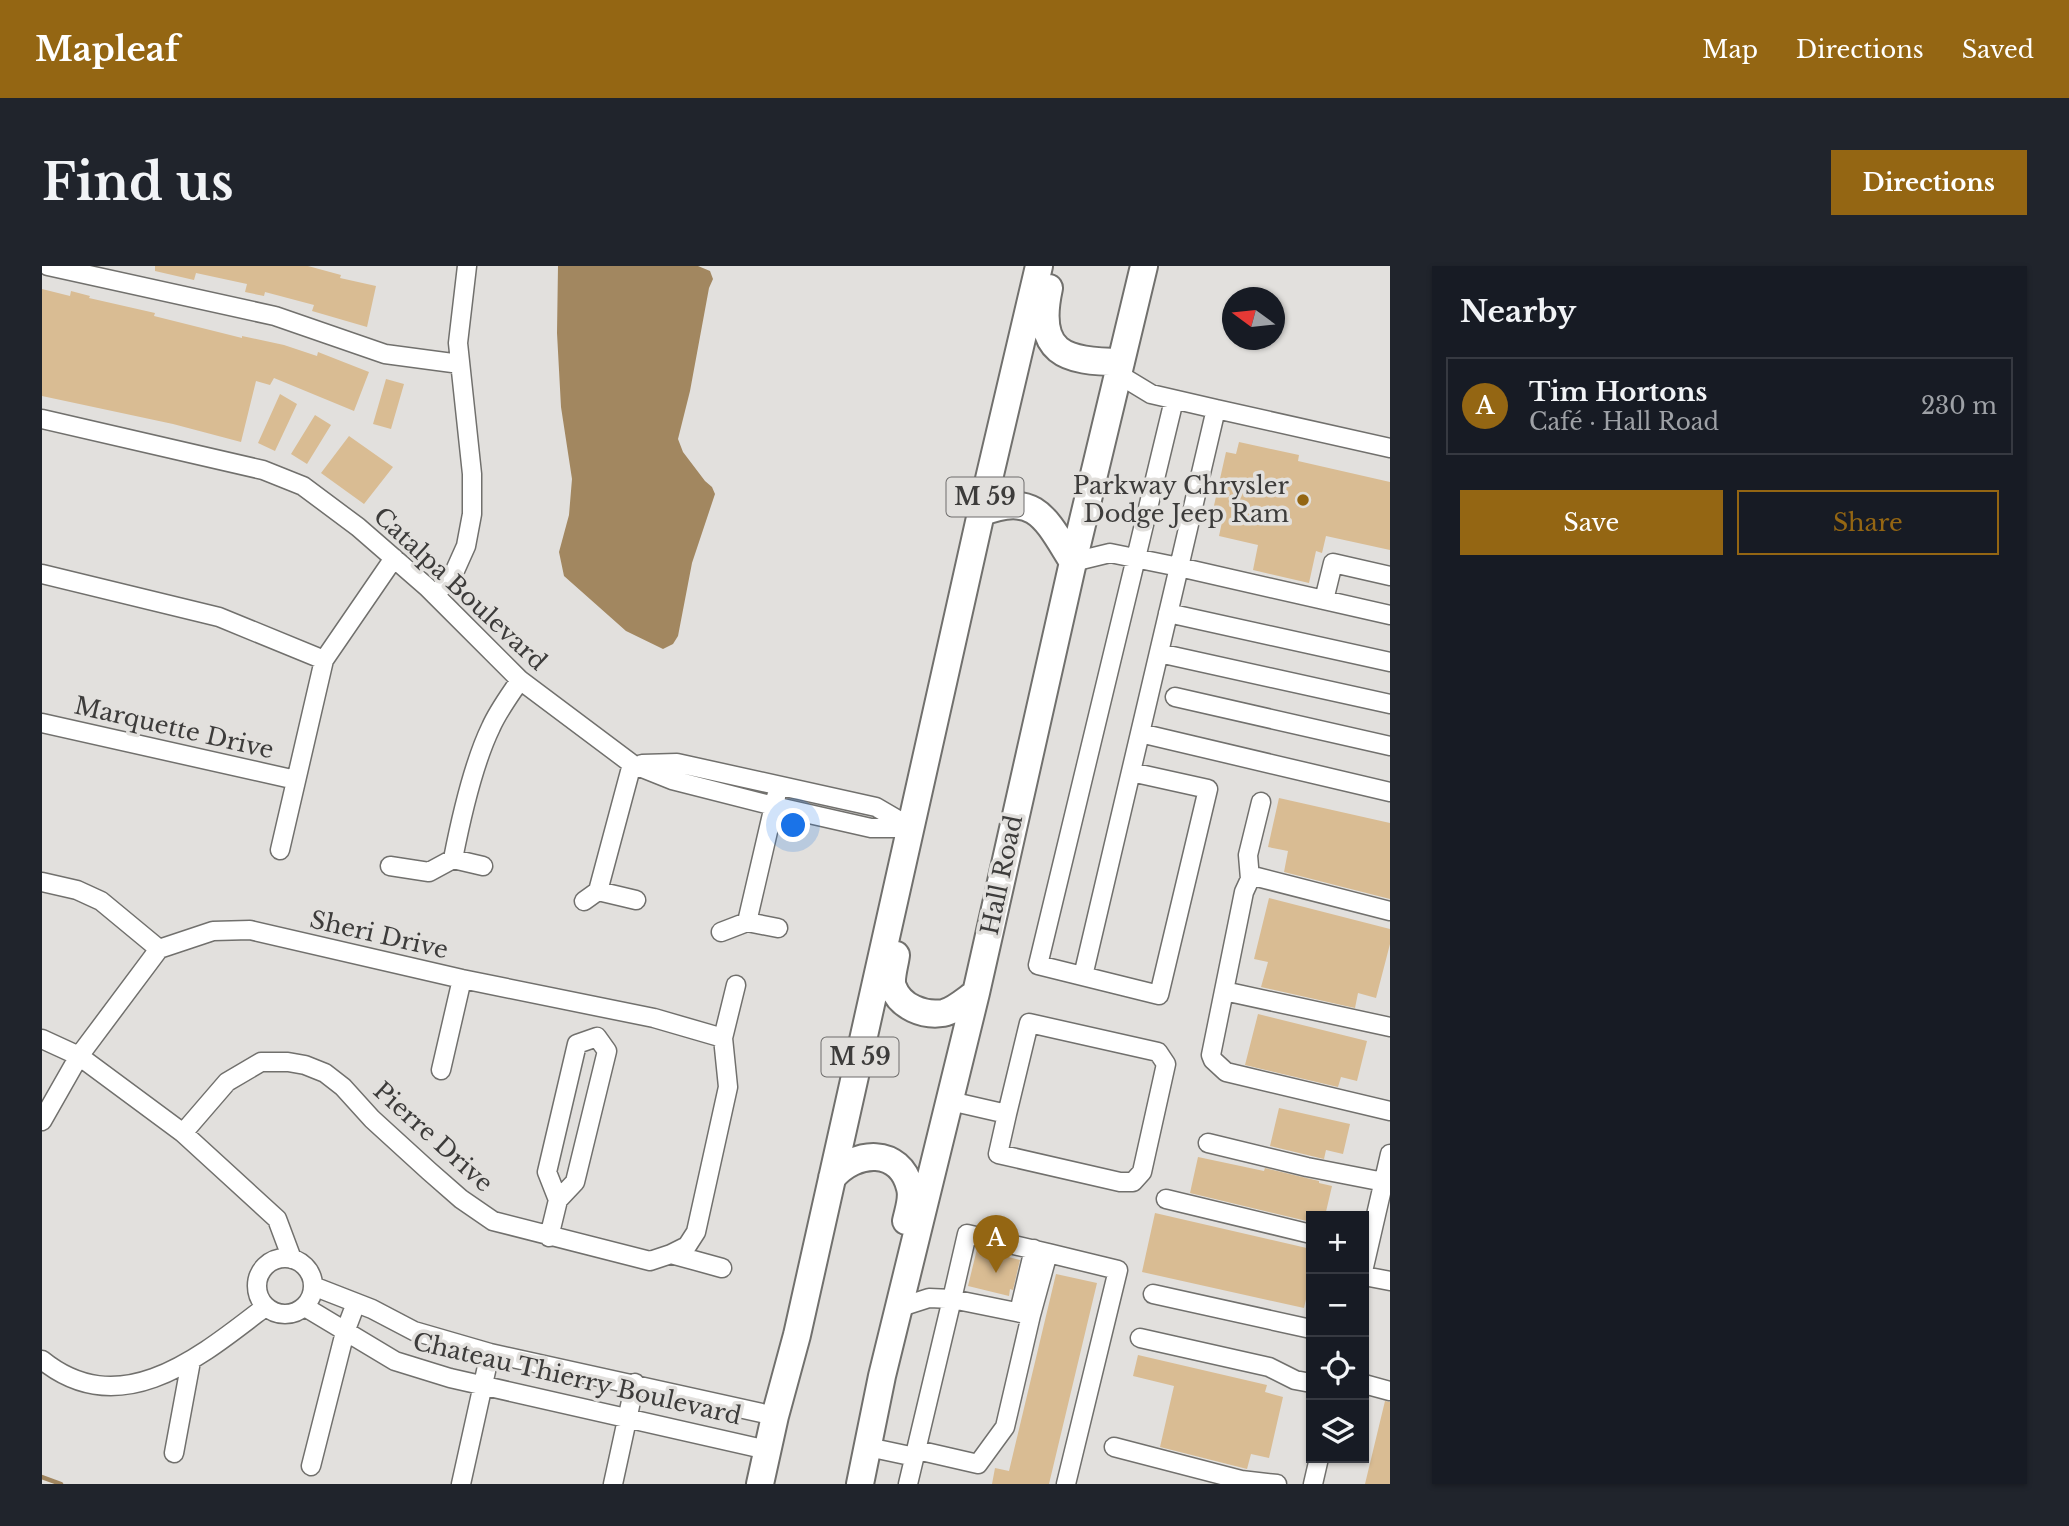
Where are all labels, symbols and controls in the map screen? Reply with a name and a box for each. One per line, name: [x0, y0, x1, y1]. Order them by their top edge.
text: Mapleaf: [35, 29, 179, 70]
text: Map: [1702, 35, 1758, 64]
text: Directions: [1796, 35, 1924, 64]
text: Saved: [1962, 35, 2034, 64]
button: Directions: [1831, 150, 2027, 215]
text: Find us: [42, 152, 234, 213]
north arrow: [1222, 287, 1285, 350]
text: Nearby: [1460, 293, 1576, 330]
text: Tim Hortons: [1529, 376, 1707, 408]
text: A: [1476, 392, 1494, 420]
text: 230 m: [1921, 392, 1997, 420]
text: Café · Hall Road: [1529, 408, 1719, 436]
place label: Parkway Chrysler Dodge Jeep Ram: [1073, 471, 1290, 528]
road number: M 59: [946, 478, 1024, 516]
button: Save: [1460, 490, 1723, 555]
button: Share: [1737, 490, 1999, 555]
marker: Parkway Chrysler Dodge Jeep Ram: [1295, 492, 1311, 508]
street label: Catalpa Boulevard: [368, 501, 553, 676]
street label: Marquette Drive: [72, 690, 277, 765]
your location: [776, 808, 810, 842]
street label: Hall Road: [975, 812, 1028, 938]
street label: Sheri Drive: [307, 905, 451, 964]
road number: M 59: [822, 1038, 898, 1076]
street label: Pierre Drive: [368, 1076, 499, 1198]
map controls: [1306, 1211, 1369, 1463]
button: +: [1306, 1211, 1369, 1274]
pin: A: [973, 1215, 1019, 1273]
button: −: [1306, 1274, 1369, 1337]
street label: Chateau Thierry Boulevard: [410, 1327, 744, 1430]
button: locate: [1306, 1337, 1369, 1400]
button: layers: [1306, 1400, 1369, 1463]

